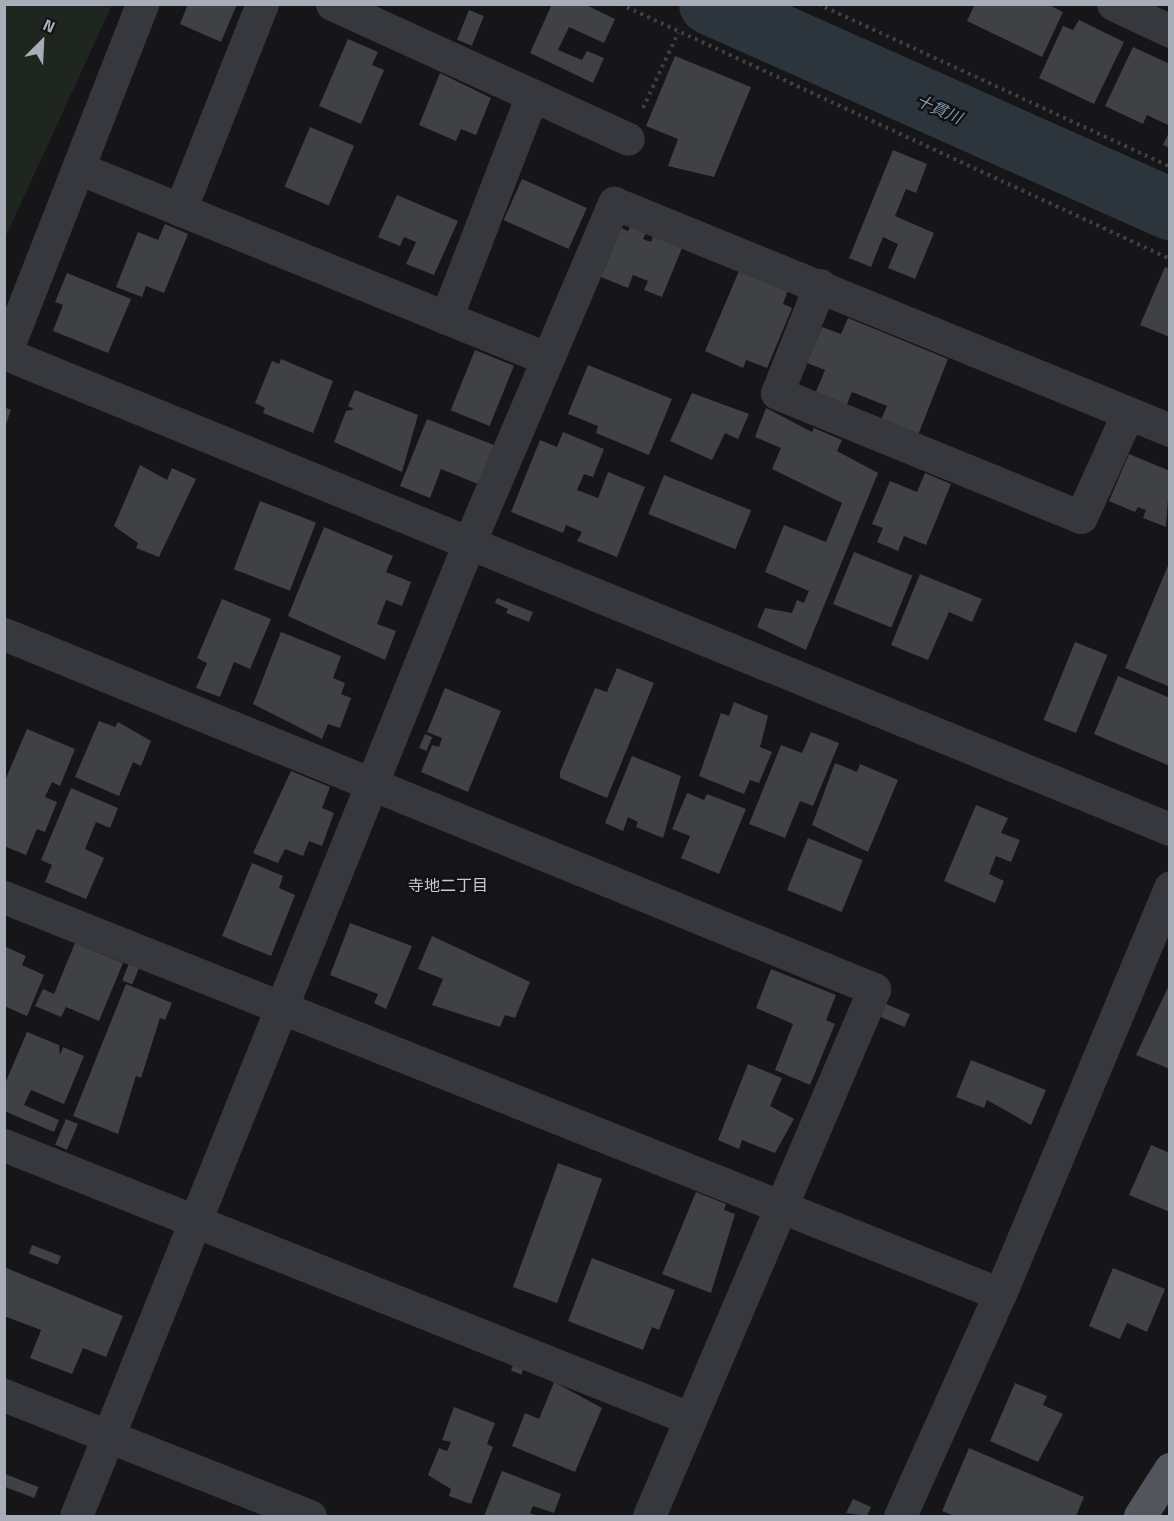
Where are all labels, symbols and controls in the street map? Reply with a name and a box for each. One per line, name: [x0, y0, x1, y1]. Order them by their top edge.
north arrow: [12, 12, 72, 72]
text: N: [39, 12, 59, 39]
water label: 十貫川: [913, 90, 965, 128]
district label: 寺地二丁目: [408, 875, 488, 895]

